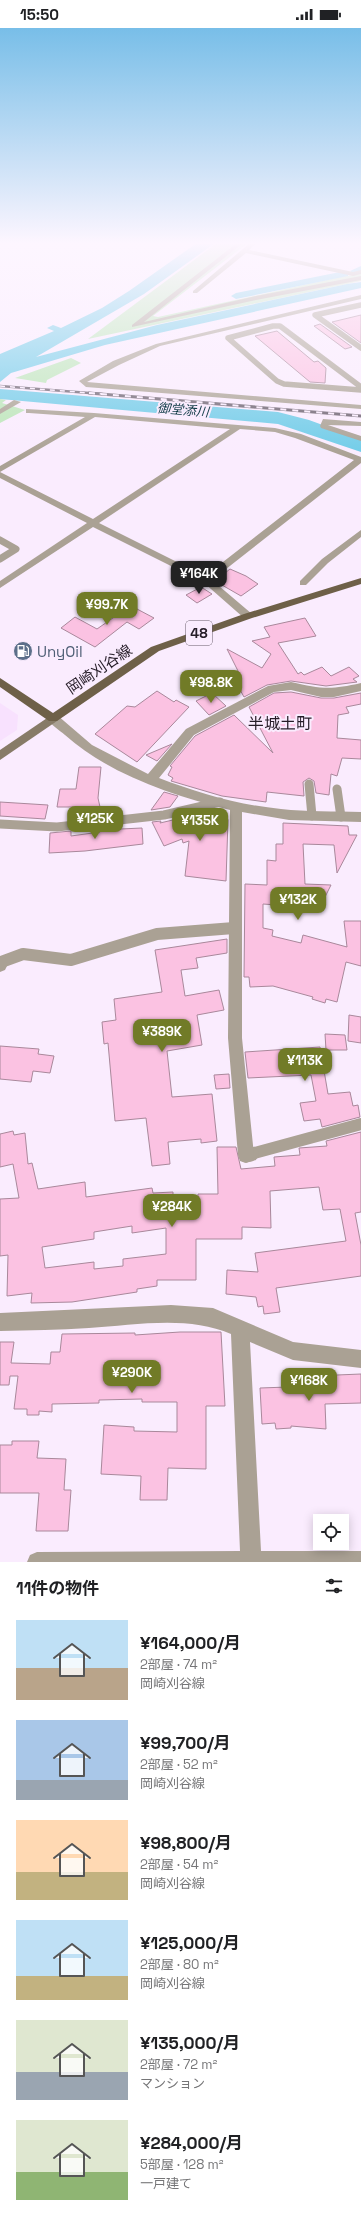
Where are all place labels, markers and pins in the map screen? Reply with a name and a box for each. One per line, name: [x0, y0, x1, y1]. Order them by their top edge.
pin: ¥164K: [171, 561, 227, 595]
pin: ¥99.7K: [74, 592, 140, 626]
fuel station icon: UnyOil: [12, 640, 34, 662]
place label: UnyOil: [37, 642, 83, 661]
pin: ¥98.8K: [178, 670, 244, 704]
pin: ¥125K: [67, 806, 123, 840]
pin: ¥135K: [172, 808, 228, 842]
pin: ¥132K: [270, 887, 326, 921]
pin: ¥389K: [134, 1019, 190, 1053]
pin: ¥113K: [277, 1048, 333, 1082]
pin: ¥284K: [144, 1194, 200, 1228]
pin: ¥290K: [104, 1360, 160, 1394]
pin: ¥168K: [281, 1368, 337, 1402]

